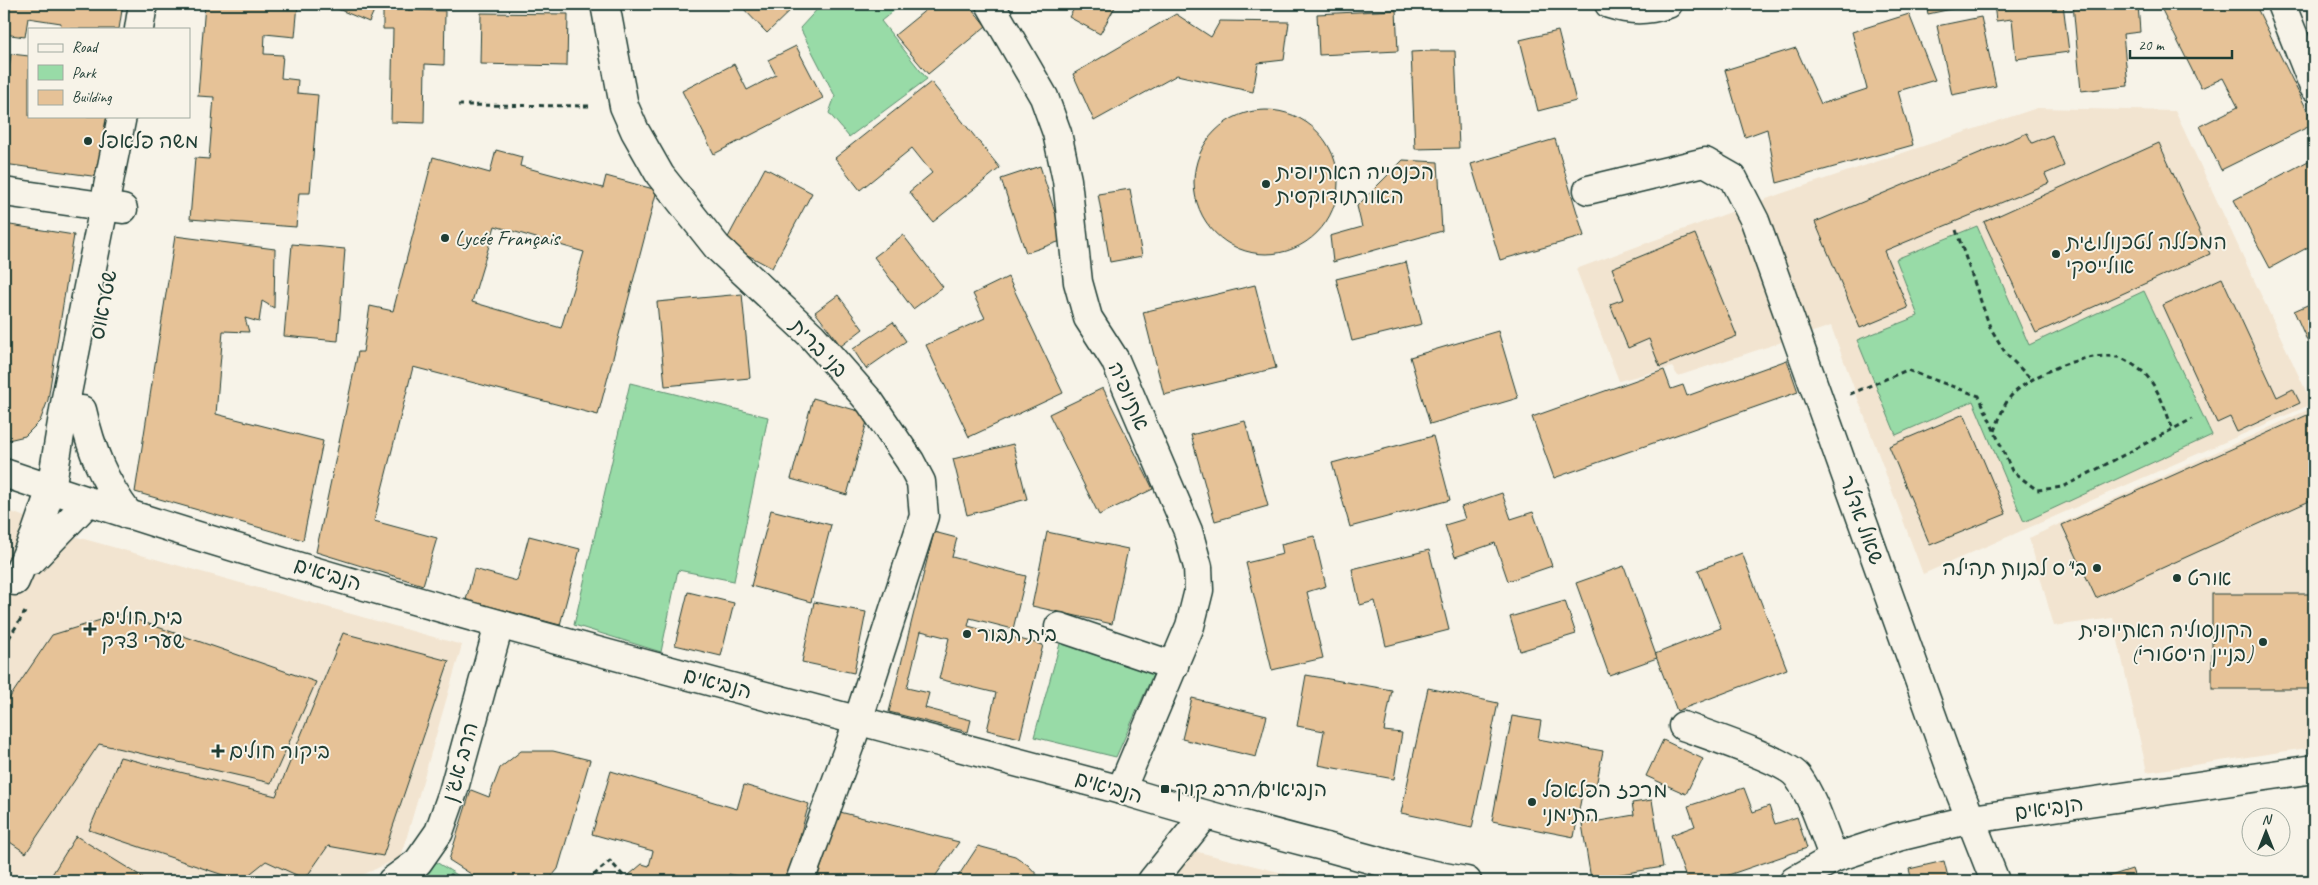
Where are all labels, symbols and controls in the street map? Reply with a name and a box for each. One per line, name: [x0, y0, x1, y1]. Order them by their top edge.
legend: [28, 28, 190, 118]
scale bar: [2130, 28, 2233, 60]
text: 20 m: [2138, 36, 2165, 55]
text: Road: [72, 38, 99, 57]
text: Park: [72, 64, 97, 83]
text: Building: [72, 88, 112, 107]
place label: משה פלאפל: [98, 128, 198, 154]
marker: משה פלאפל: [82, 135, 94, 147]
place label: הכנסייה האתיופית האורתודוקסית: [1275, 159, 1434, 209]
marker: הכנסייה האתיופית האורתודוקסית: [1260, 178, 1272, 190]
place label: Lycée Français: [455, 225, 561, 251]
place label: המכללה לטכנולוגית אולייסקי: [2065, 229, 2227, 279]
marker: Lycée Français: [439, 232, 451, 244]
marker: המכללה לטכנולוגית אולייסקי: [2050, 248, 2062, 260]
street label: שטראוס: [84, 268, 122, 342]
street label: בני ברית: [784, 313, 853, 383]
street label: אתיופיה: [1102, 358, 1156, 434]
street label: שאול אדלר: [1834, 472, 1890, 568]
street label: הנביאים: [291, 551, 365, 597]
place label: בי"ס לבנות תהילה: [1942, 555, 2087, 581]
marker: בי"ס לבנות תהילה: [2091, 562, 2103, 574]
place label: אורט: [2187, 565, 2231, 591]
marker: אורט: [2171, 572, 2183, 584]
place label: בית חולים שערי צדק: [101, 604, 185, 654]
place label: הקונסוליה האתיופית (בניין היסטורי): [2078, 617, 2254, 667]
place label: בית תבור: [977, 621, 1057, 647]
marker: בית חולים שערי צדק: [83, 622, 97, 636]
marker: בית תבור: [961, 628, 973, 640]
marker: הקונסוליה האתיופית (בניין היסטורי): [2257, 636, 2269, 648]
street label: הנביאים: [681, 661, 755, 705]
street label: הרב אג"ן: [436, 719, 484, 805]
place label: ביקור חולים: [229, 738, 330, 764]
marker: ביקור חולים: [211, 744, 225, 758]
street label: הנביאים: [1072, 765, 1146, 809]
place label: הנביאים/הרב קוק: [1175, 776, 1327, 802]
place label: מרכז הפלאפל התימני: [1542, 777, 1668, 827]
marker: הנביאים/הרב קוק: [1159, 783, 1171, 795]
street label: הנביאים: [2013, 790, 2085, 826]
marker: מרכז הפלאפל התימני: [1526, 796, 1538, 808]
north arrow: [2240, 808, 2290, 858]
text: N: [2262, 811, 2273, 828]

